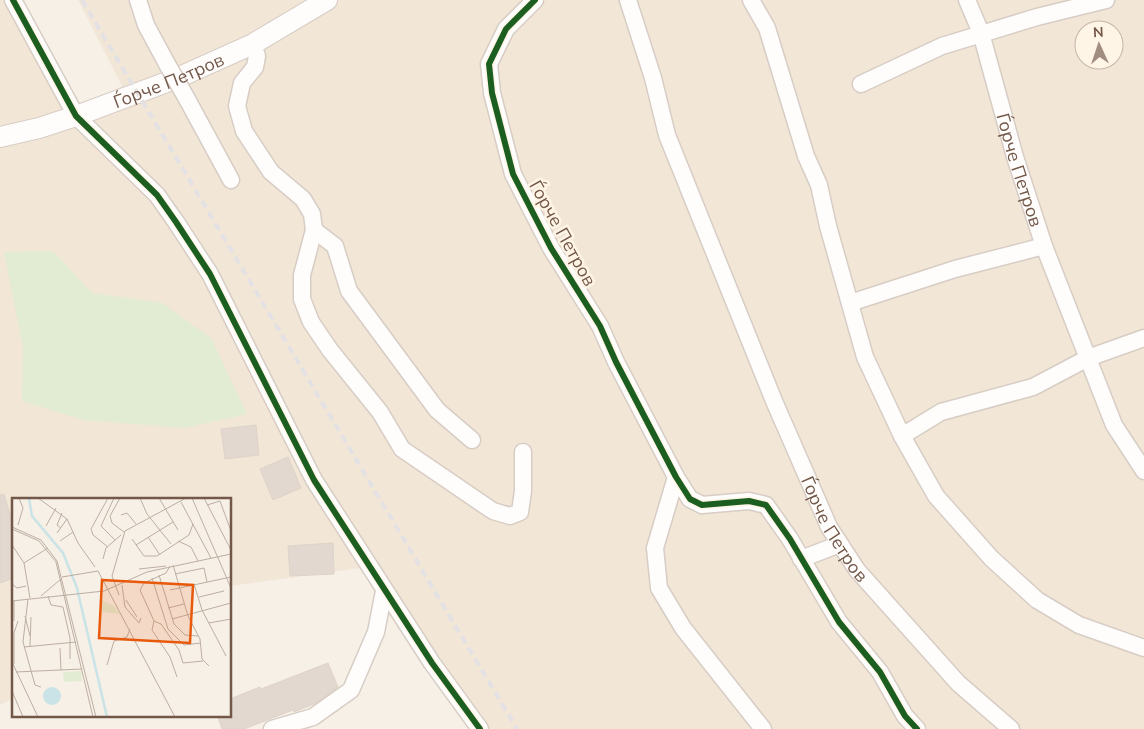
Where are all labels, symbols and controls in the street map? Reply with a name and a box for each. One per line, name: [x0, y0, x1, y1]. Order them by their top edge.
north arrow: [1074, 20, 1124, 70]
text: N: [1093, 23, 1104, 41]
street label: Ѓорче Петров: [110, 47, 227, 113]
street label: Ѓорче Петров: [992, 110, 1048, 229]
street label: Ѓорче Петров: [524, 176, 602, 290]
street label: Ѓорче Петров: [797, 472, 873, 586]
inset map: [12, 498, 231, 716]

